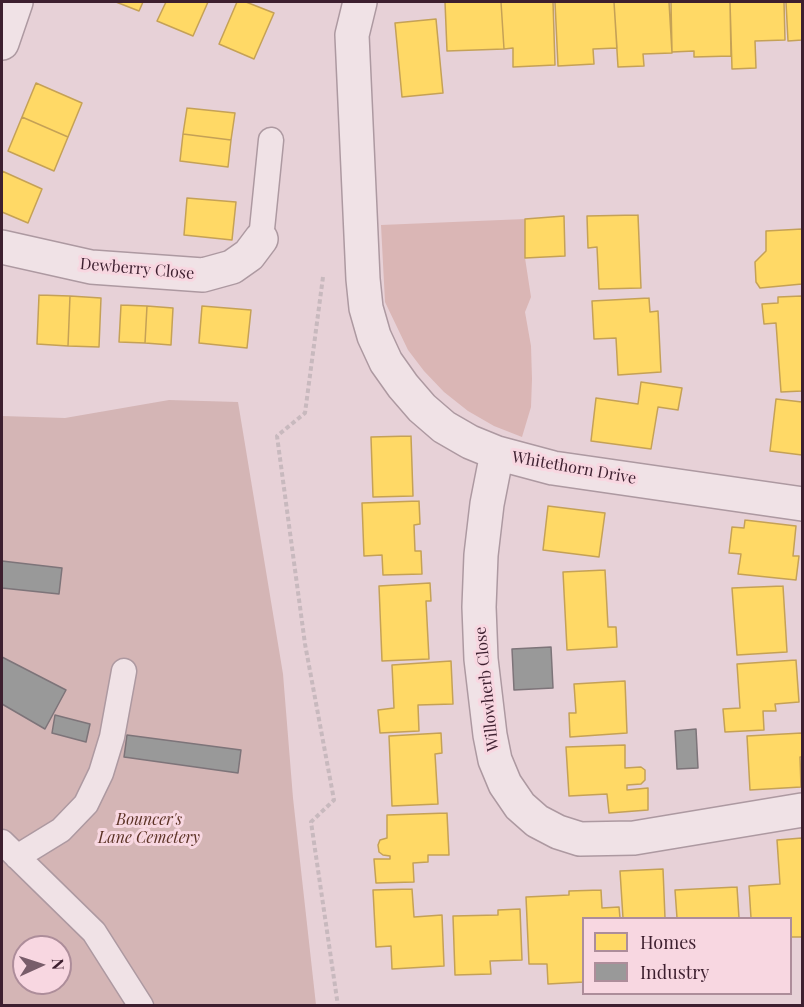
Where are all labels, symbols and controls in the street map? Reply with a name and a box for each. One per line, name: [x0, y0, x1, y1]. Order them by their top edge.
street label: Dewberry Close: [79, 254, 195, 284]
street label: Whitethorn Drive: [510, 448, 638, 488]
street label: Willowherb Close: [471, 626, 503, 752]
park label: Bouncer's Lane Cemetery: [98, 810, 200, 848]
legend: [582, 917, 792, 995]
text: Homes: [640, 930, 696, 954]
north arrow: [12, 935, 72, 995]
text: N: [48, 958, 69, 970]
text: Industry: [640, 960, 709, 984]

